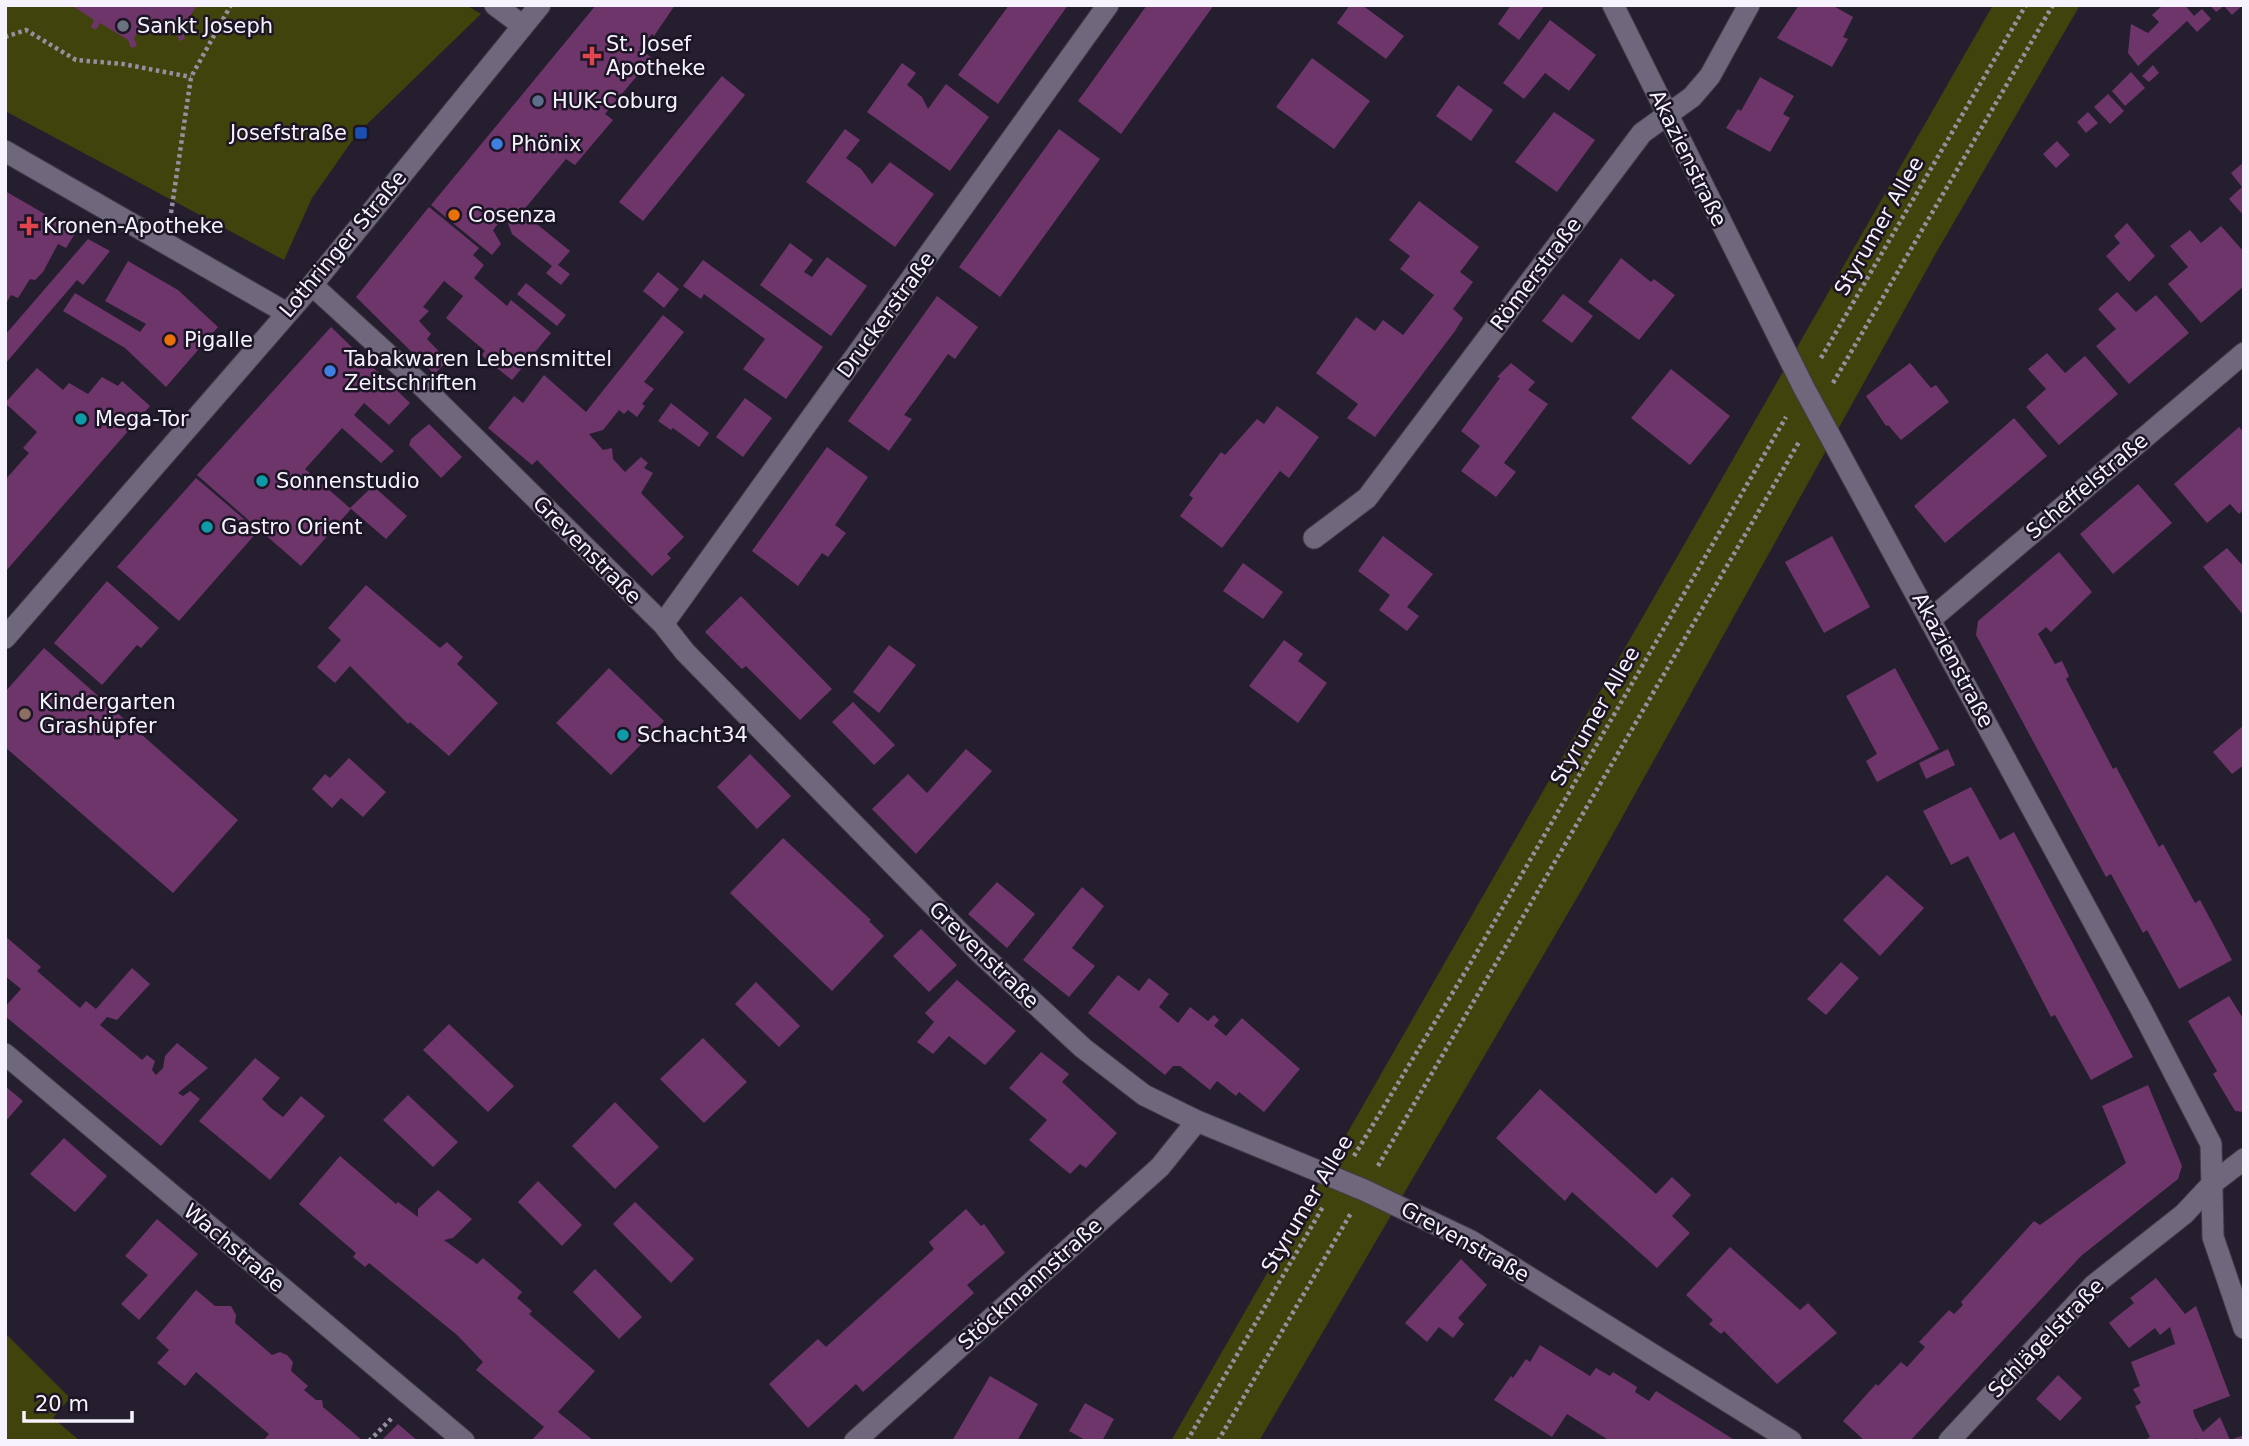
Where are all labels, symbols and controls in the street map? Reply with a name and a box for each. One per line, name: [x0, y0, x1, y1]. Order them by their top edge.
place label: Sankt Joseph: [137, 14, 273, 38]
marker: Sankt Joseph: [115, 18, 131, 34]
place label: St. Josef Apotheke: [606, 32, 705, 80]
marker: St. Josef Apotheke: [584, 48, 600, 64]
street label: Akazienstraße: [1645, 86, 1731, 230]
place label: HUK-Coburg: [552, 89, 678, 113]
marker: HUK-Coburg: [530, 93, 546, 109]
place label: Josefstraße: [228, 121, 347, 145]
marker: Josefstraße: [353, 125, 369, 141]
place label: Phönix: [511, 132, 581, 156]
marker: Phönix: [489, 136, 505, 152]
street label: Styrumer Allee: [1829, 152, 1929, 300]
street label: Lothringer Straße: [275, 166, 411, 322]
place label: Cosenza: [468, 203, 557, 227]
marker: Cosenza: [446, 207, 462, 223]
street label: Römerstraße: [1486, 213, 1586, 335]
place label: Kronen-Apotheke: [43, 214, 224, 238]
marker: Kronen-Apotheke: [21, 218, 37, 234]
street label: Druckerstraße: [832, 247, 940, 383]
place label: Pigalle: [184, 328, 253, 352]
marker: Pigalle: [162, 332, 178, 348]
place label: Tabakwaren Lebensmittel Zeitschriften: [343, 347, 612, 395]
marker: Tabakwaren Lebensmittel Zeitschriften: [322, 363, 338, 379]
place label: Mega-Tor: [95, 407, 189, 431]
marker: Mega-Tor: [73, 411, 89, 427]
street label: Scheffelstraße: [2021, 428, 2153, 544]
place label: Sonnenstudio: [276, 469, 420, 493]
marker: Sonnenstudio: [254, 473, 270, 489]
street label: Grevenstraße: [528, 491, 646, 609]
place label: Gastro Orient: [221, 515, 362, 539]
marker: Gastro Orient: [199, 519, 215, 535]
street label: Akazienstraße: [1907, 589, 1999, 731]
street label: Styrumer Allee: [1545, 642, 1645, 790]
place label: Kindergarten Grashüpfer: [39, 690, 176, 738]
marker: Kindergarten Grashüpfer: [17, 706, 33, 722]
place label: Schacht34: [637, 723, 748, 747]
marker: Schacht34: [615, 727, 631, 743]
street label: Grevenstraße: [924, 897, 1044, 1013]
street label: Styrumer Allee: [1256, 1131, 1358, 1277]
street label: Grevenstraße: [1397, 1197, 1533, 1287]
street label: Wachstraße: [179, 1199, 289, 1297]
street label: Stöckmannstraße: [953, 1213, 1107, 1355]
street label: Schlägelstraße: [1983, 1274, 2109, 1402]
scale bar: [24, 1380, 133, 1424]
text: 20 m: [35, 1392, 89, 1416]

